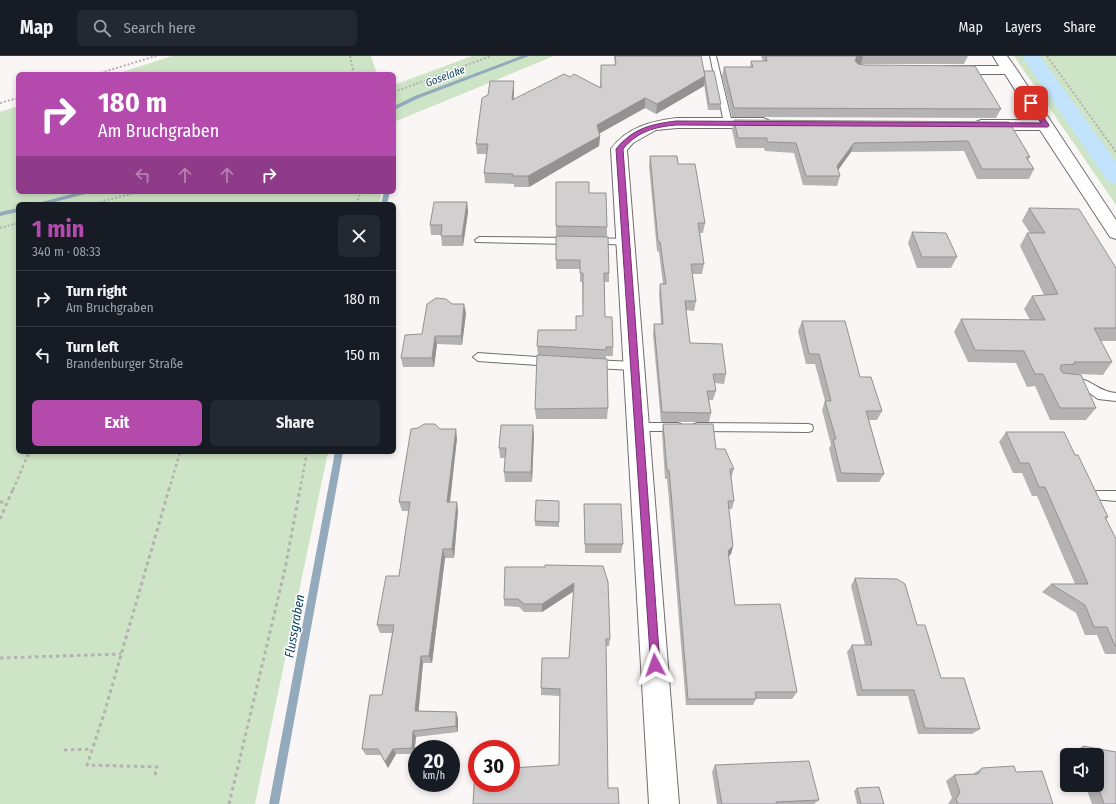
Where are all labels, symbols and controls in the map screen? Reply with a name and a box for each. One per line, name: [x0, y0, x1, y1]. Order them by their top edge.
search box: [77, 10, 357, 46]
text: Map: [20, 16, 53, 39]
icon: search: [91, 17, 113, 39]
text: Search here: [123, 19, 196, 37]
text: Map: [959, 19, 983, 36]
text: Layers: [1005, 19, 1041, 36]
text: Share: [1063, 19, 1096, 36]
water label: Goselake: [424, 63, 467, 90]
text: 180 m: [98, 86, 167, 119]
pin: [1014, 86, 1048, 120]
icon: right: [32, 88, 84, 140]
icon: arrive: [1020, 92, 1042, 114]
text: Am Bruchgraben: [98, 120, 219, 142]
icon: left: [132, 164, 154, 186]
icon: ahead: [174, 164, 196, 186]
icon: ahead: [216, 164, 238, 186]
icon: right: [258, 164, 280, 186]
text: 1 min: [32, 215, 84, 243]
button: close: [338, 215, 380, 257]
text: 340 m · 08:33: [32, 244, 101, 259]
text: Turn right: [66, 282, 127, 300]
icon: right: [32, 288, 54, 310]
text: 180 m: [344, 290, 380, 308]
text: Am Bruchgraben: [66, 300, 154, 315]
text: Turn left: [66, 338, 119, 356]
icon: left: [32, 344, 54, 366]
text: 150 m: [344, 346, 380, 364]
text: Brandenburger Straße: [66, 356, 183, 371]
button: Exit: [32, 400, 202, 446]
button: Share: [210, 400, 380, 446]
water label: Flussgraben: [282, 593, 307, 659]
position arrow: [634, 644, 676, 686]
speed limit sign: 30: [468, 740, 520, 792]
map controls: [1060, 748, 1104, 792]
button: sound: [1060, 748, 1104, 792]
text: 20: [424, 749, 444, 773]
text: km/h: [423, 770, 445, 782]

